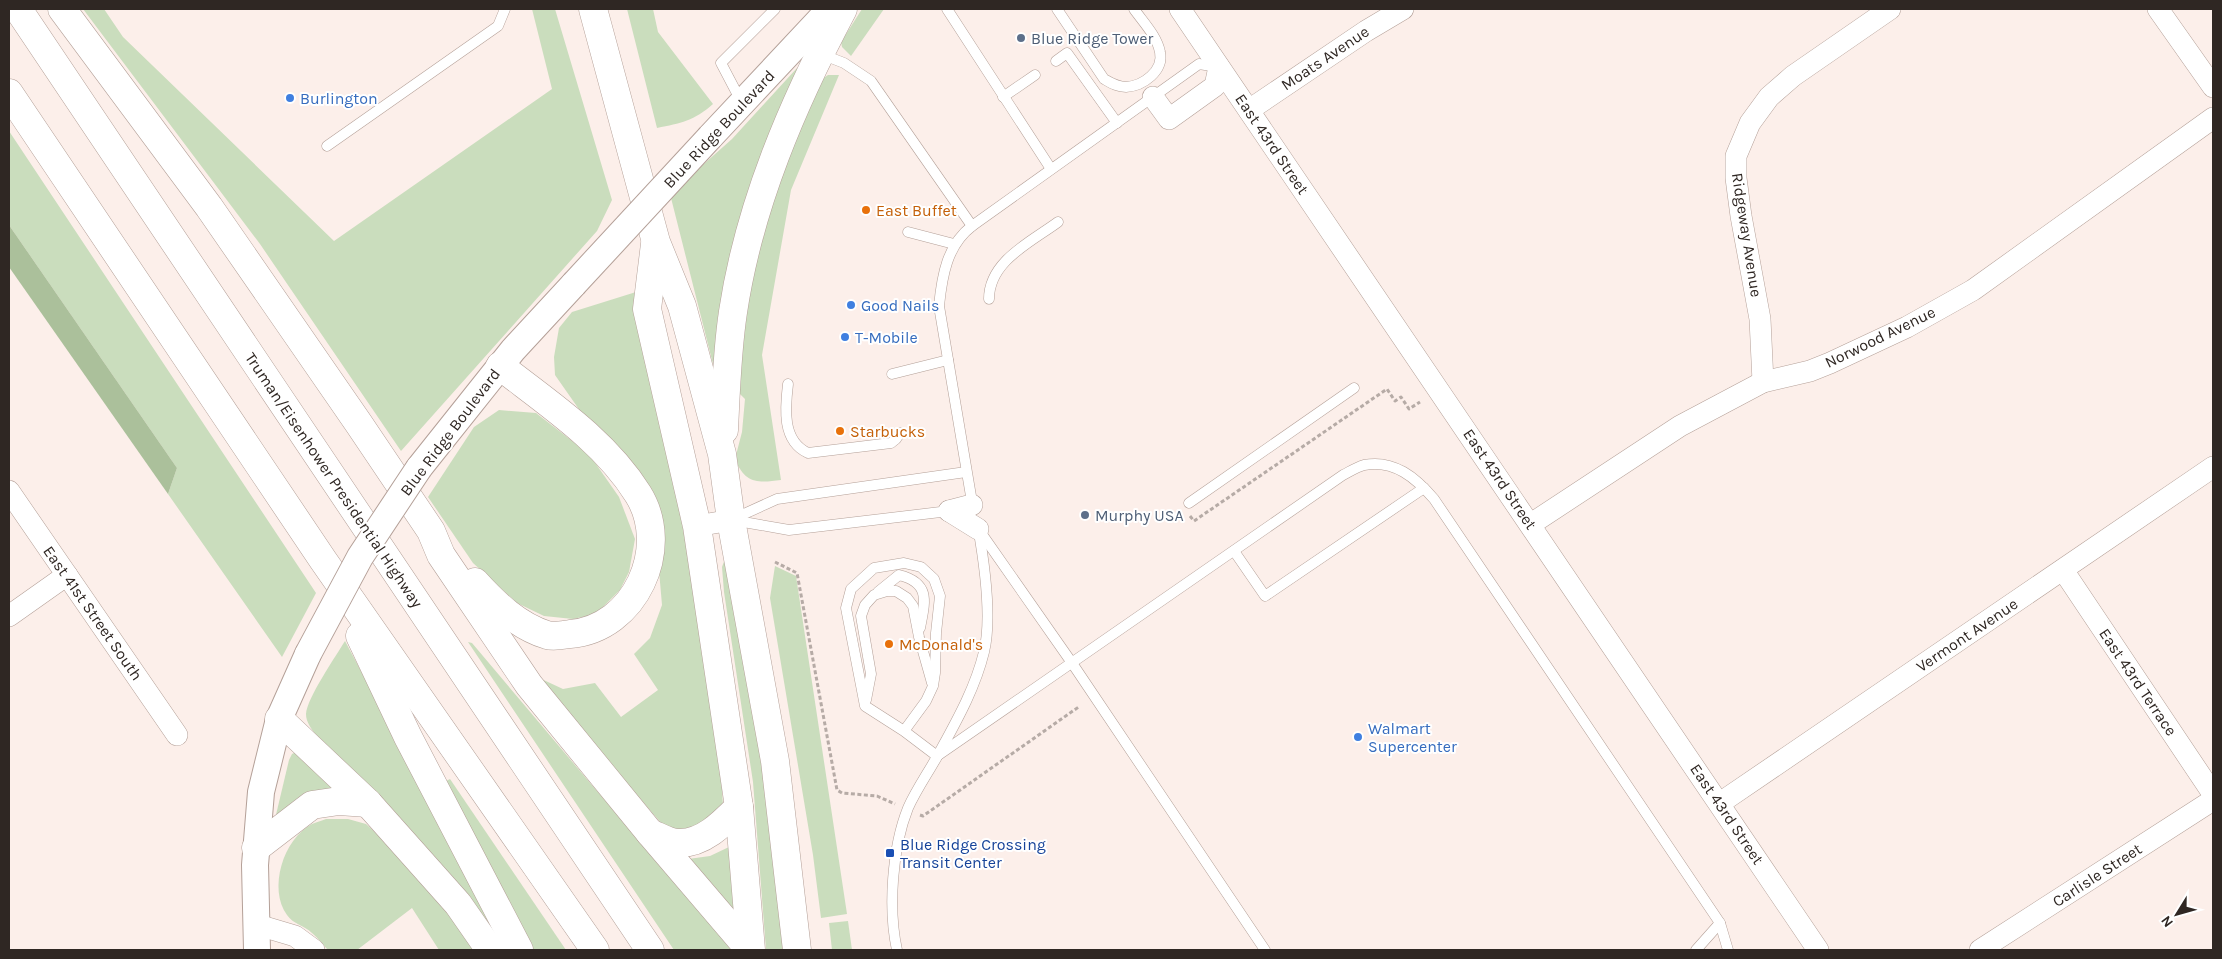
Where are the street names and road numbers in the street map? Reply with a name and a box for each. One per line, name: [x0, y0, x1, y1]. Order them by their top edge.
street label: Moats Avenue: [1277, 22, 1373, 94]
street label: Blue Ridge Boulevard: [659, 66, 779, 192]
street label: East 43rd Street: [1231, 90, 1313, 198]
street label: Ridgeway Avenue: [1728, 171, 1766, 299]
street label: Norwood Avenue: [1822, 302, 1938, 372]
street label: Truman/Eisenhower Presidential Highway: [241, 349, 427, 612]
street label: Blue Ridge Boulevard: [396, 365, 504, 499]
street label: East 43rd Street: [1459, 425, 1541, 533]
street label: East 41st Street South: [39, 542, 147, 684]
street label: Vermont Avenue: [1913, 594, 2021, 676]
street label: East 43rd Terrace: [2095, 625, 2181, 739]
street label: East 43rd Street: [1686, 760, 1768, 868]
street label: Carlisle Street: [2049, 839, 2145, 911]

